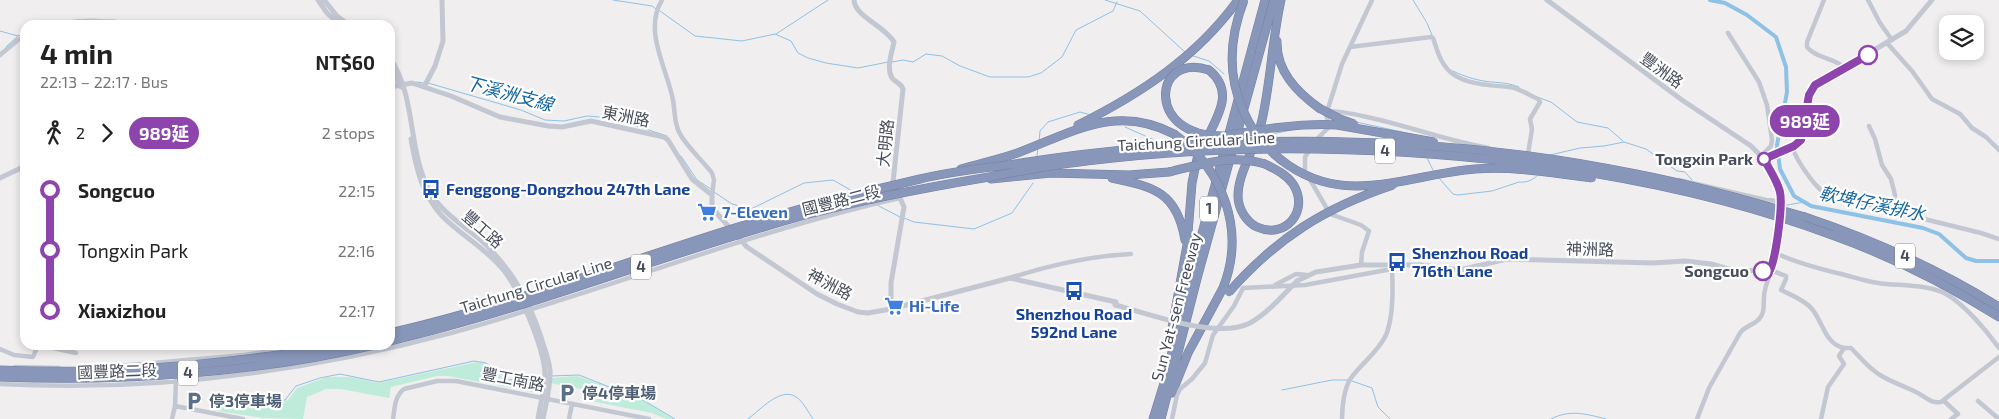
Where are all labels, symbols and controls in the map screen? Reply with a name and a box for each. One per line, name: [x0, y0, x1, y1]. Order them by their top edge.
map controls: [1939, 15, 1984, 60]
button: layers: [1939, 15, 1984, 60]
text: 4 min: [40, 36, 113, 70]
unlabelled marker: [1858, 45, 1878, 65]
street label: 豐洲路: [1637, 48, 1687, 91]
text: NT$60: [316, 51, 375, 74]
water label: 下溪洲支線: [463, 71, 558, 116]
text: 22:13 – 22:17 · Bus: [40, 72, 168, 91]
street label: 東洲路: [601, 102, 651, 129]
line badge: 989延: [1770, 105, 1840, 137]
text: 989延: [1780, 110, 1830, 132]
street label: 大明路: [873, 118, 896, 168]
icon: walk: [40, 119, 68, 147]
icon: forward: [93, 119, 121, 147]
text: 989延: [139, 122, 189, 144]
text: 2: [76, 123, 85, 142]
text: 2 stops: [322, 123, 375, 142]
street label: Taichung Circular Line: [1117, 127, 1275, 154]
road number: 4: [1375, 138, 1395, 164]
place label: Tongxin Park: [1655, 149, 1753, 168]
marker: Tongxin Park: [1757, 152, 1771, 166]
bus stop icon: Fenggong-Dongzhou 247th Lane: [420, 178, 442, 200]
text: Songcuo: [78, 179, 155, 202]
place label: Fenggong-Dongzhou 247th Lane: [446, 179, 690, 198]
text: 22:15: [338, 181, 375, 200]
street label: 國豐路二段: [800, 181, 882, 218]
water label: 軟埤仔溪排水: [1817, 181, 1928, 225]
road number: 1: [1200, 196, 1218, 222]
supermarket icon: 7-Eleven: [696, 201, 718, 223]
place label: 7-Eleven: [722, 202, 788, 221]
street label: 豐工路: [459, 206, 508, 252]
street label: Sun Yat-sen Freeway: [1147, 230, 1205, 383]
text: Tongxin Park: [78, 239, 188, 262]
street label: 神洲路: [1566, 239, 1614, 258]
text: 22:16: [338, 241, 375, 260]
place label: Shenzhou Road 716th Lane: [1412, 243, 1528, 280]
road number: 4: [1895, 244, 1915, 268]
bus stop icon: Shenzhou Road 716th Lane: [1386, 251, 1408, 273]
street label: Taichung Circular Line: [457, 252, 614, 317]
road number: 4: [631, 254, 651, 280]
place label: Songcuo: [1684, 261, 1749, 280]
marker: Songcuo: [1753, 261, 1773, 281]
street label: 神洲路: [805, 264, 856, 303]
bus stop icon: Shenzhou Road 592nd Lane: [1063, 280, 1085, 302]
supermarket icon: Hi-Life: [883, 295, 905, 317]
place label: Hi-Life: [909, 296, 959, 315]
text: Xiaxizhou: [78, 299, 166, 322]
text: 22:17: [339, 301, 375, 320]
place label: Shenzhou Road 592nd Lane: [1016, 304, 1132, 341]
street label: 國豐路二段: [77, 360, 157, 381]
road number: 4: [178, 360, 198, 386]
street label: 豐工南路: [480, 363, 546, 394]
parking icon: 停4停車場: [556, 382, 578, 404]
place label: 停4停車場: [582, 383, 656, 402]
parking icon: 停3停車場: [183, 390, 205, 412]
place label: 停3停車場: [209, 391, 282, 410]

